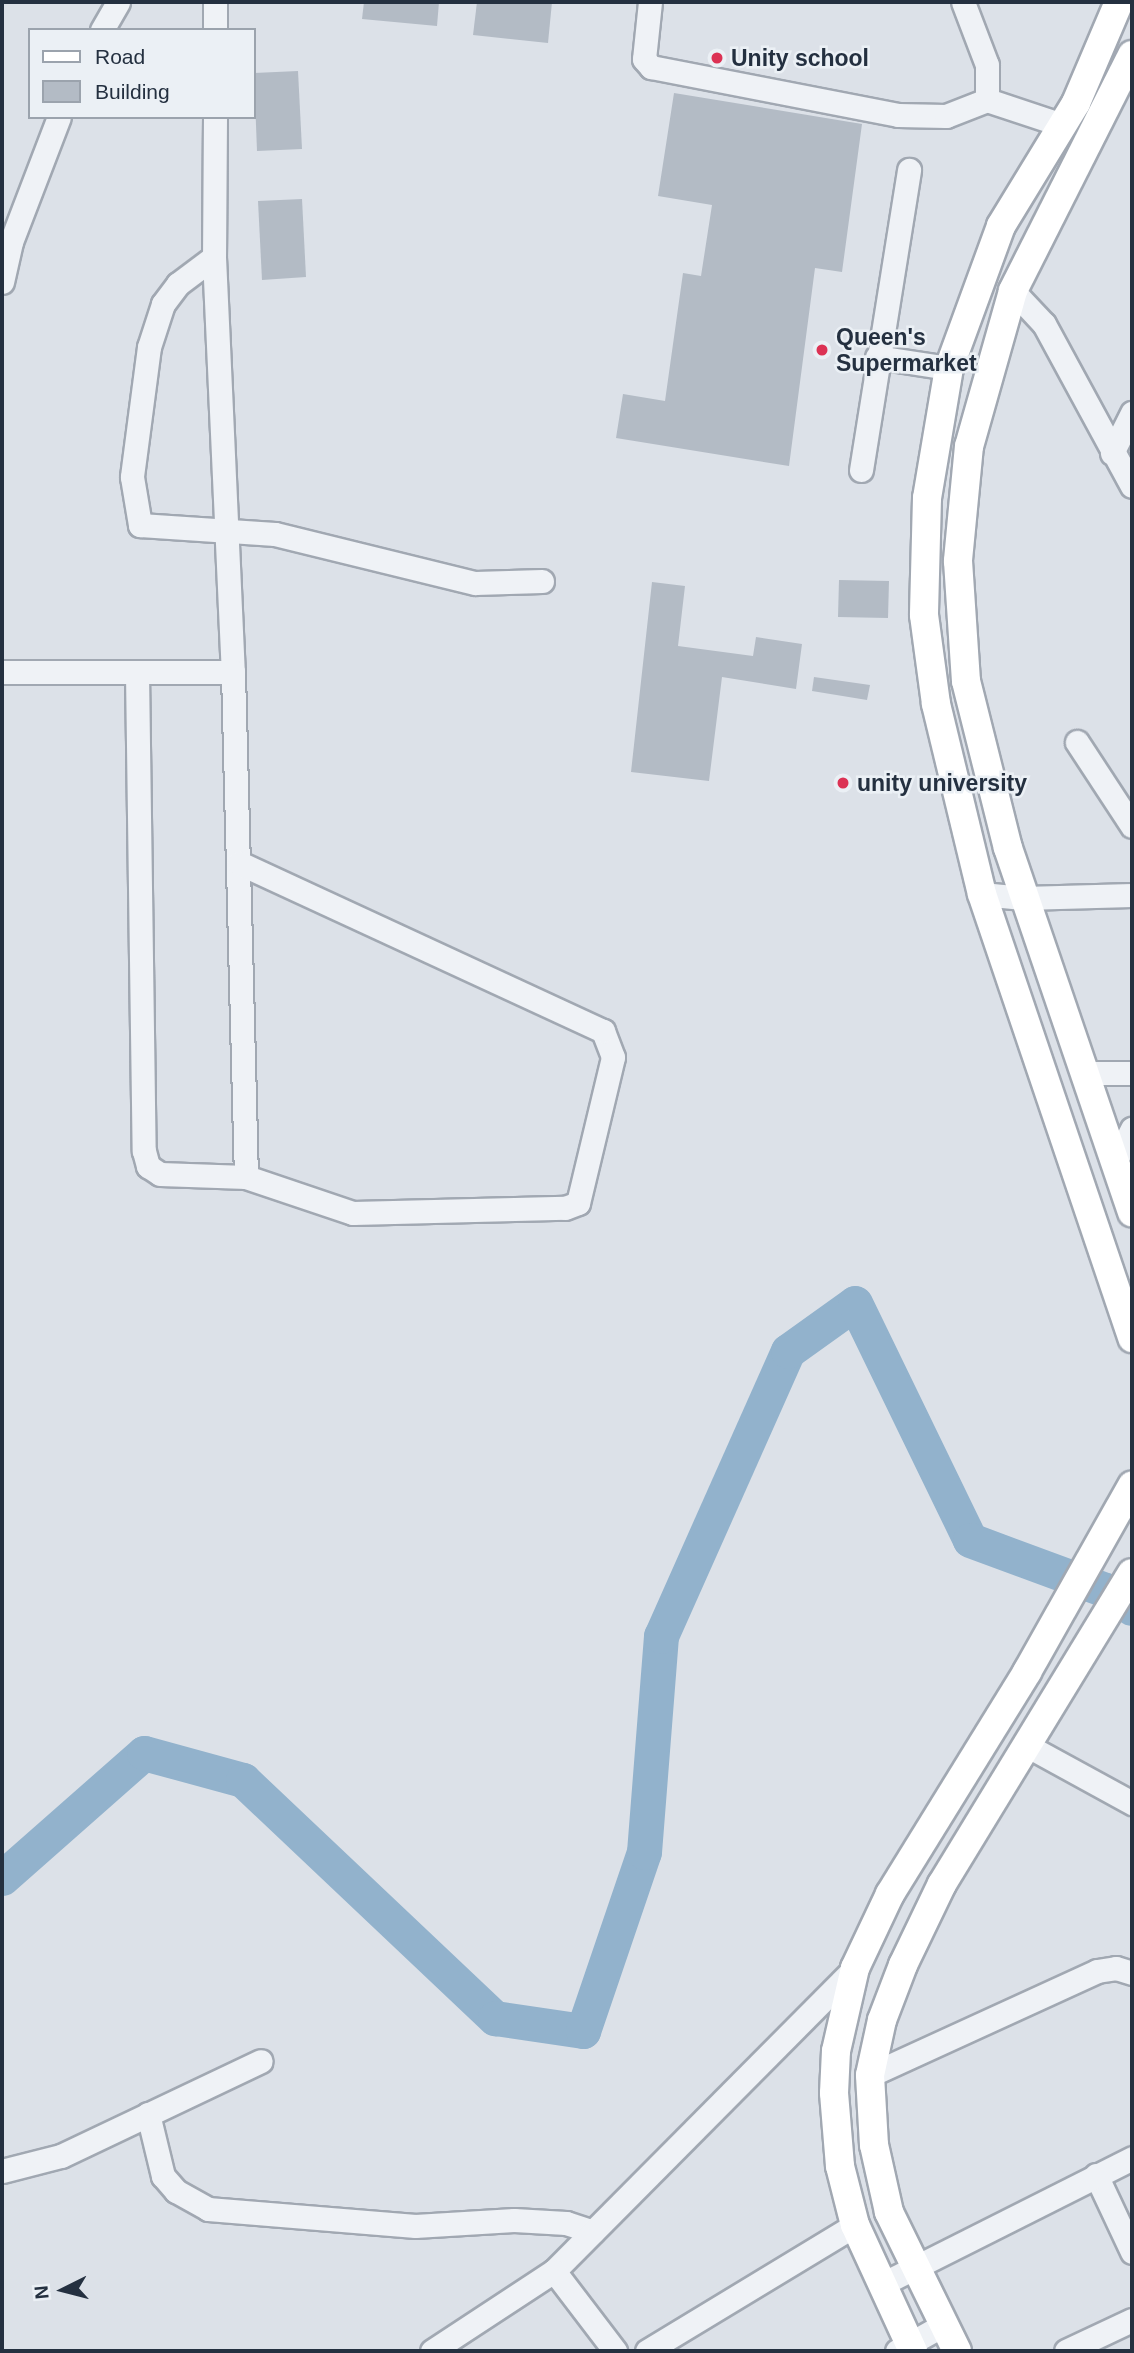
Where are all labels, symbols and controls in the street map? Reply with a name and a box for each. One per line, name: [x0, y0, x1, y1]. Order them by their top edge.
legend: [28, 28, 256, 119]
place label: Unity school: [731, 44, 869, 72]
text: Road: [95, 45, 145, 68]
marker: Unity school: [709, 50, 725, 66]
text: Building: [95, 80, 170, 103]
place label: Queen's Supermarket: [836, 323, 977, 377]
marker: Queen's Supermarket: [814, 342, 830, 358]
place label: unity university: [857, 769, 1027, 797]
marker: unity university: [835, 775, 851, 791]
north arrow: [28, 2255, 98, 2325]
text: N: [30, 2284, 53, 2300]

